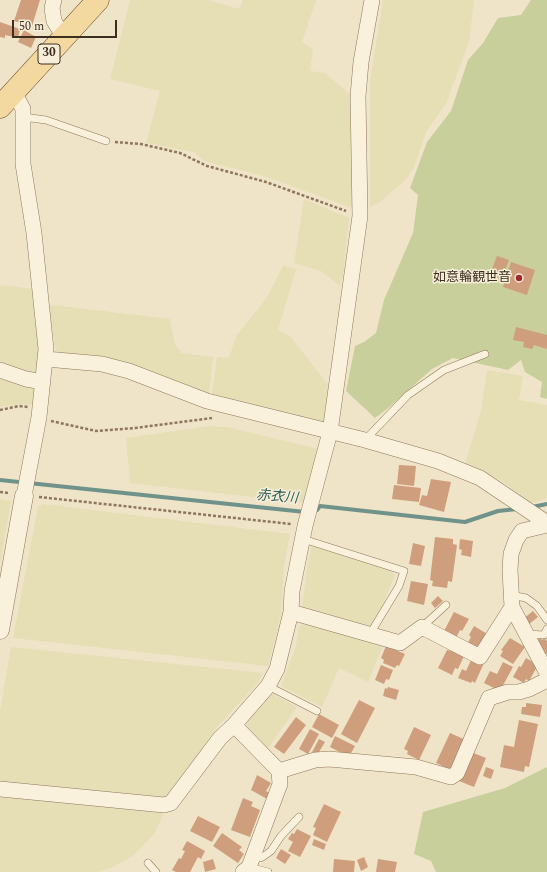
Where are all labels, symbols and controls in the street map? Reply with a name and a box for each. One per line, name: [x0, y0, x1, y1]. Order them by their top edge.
scale bar: [14, 12, 119, 38]
text: 50 m: [19, 17, 44, 36]
road number: 30: [38, 44, 60, 64]
place label: 如意輪観世音: [433, 270, 511, 286]
marker: 如意輪観世音: [514, 273, 524, 283]
water label: 赤衣川: [255, 488, 299, 508]

